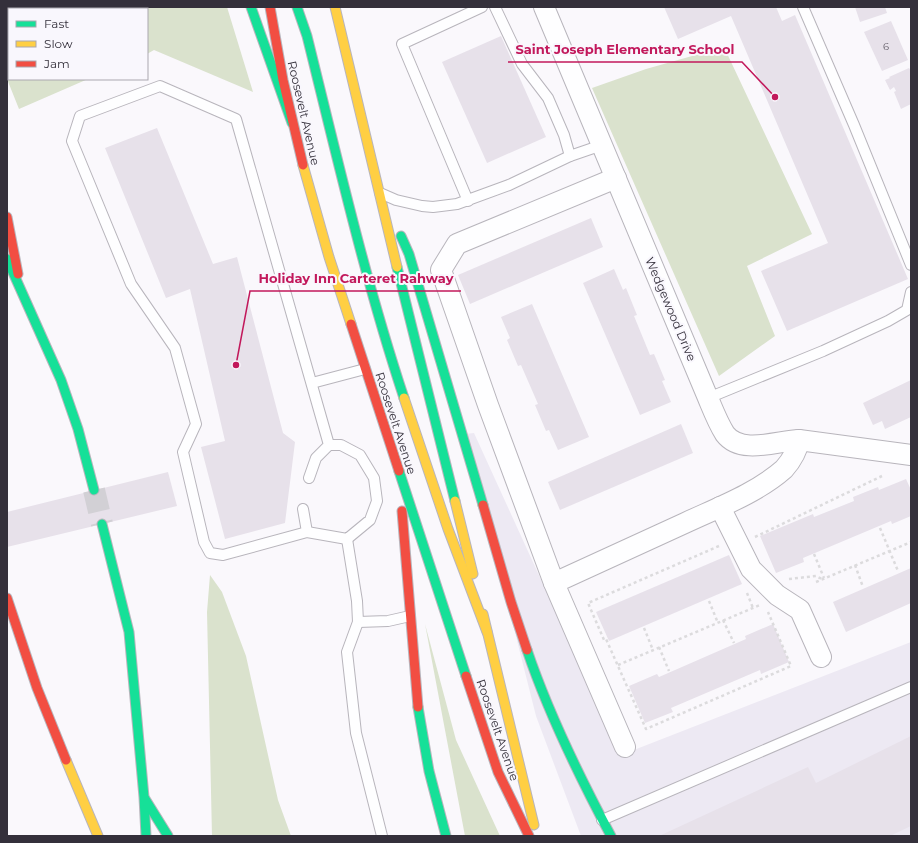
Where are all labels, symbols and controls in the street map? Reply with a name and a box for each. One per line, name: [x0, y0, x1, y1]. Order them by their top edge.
legend: [8, 8, 148, 80]
text: Fast: [44, 16, 69, 31]
text: Slow: [44, 36, 73, 51]
callout: Saint Joseph Elementary School: [508, 37, 742, 62]
house number: 6: [883, 40, 889, 53]
text: Saint Joseph Elementary School: [516, 41, 734, 57]
text: Jam: [43, 56, 70, 71]
street label: Roosevelt Avenue: [285, 59, 323, 167]
street label: Wedgewood Drive: [642, 255, 700, 363]
callout: Holiday Inn Carteret Rahway: [250, 266, 461, 291]
text: Holiday Inn Carteret Rahway: [259, 270, 454, 286]
street label: Roosevelt Avenue: [372, 370, 420, 476]
street label: Roosevelt Avenue: [474, 677, 522, 783]

